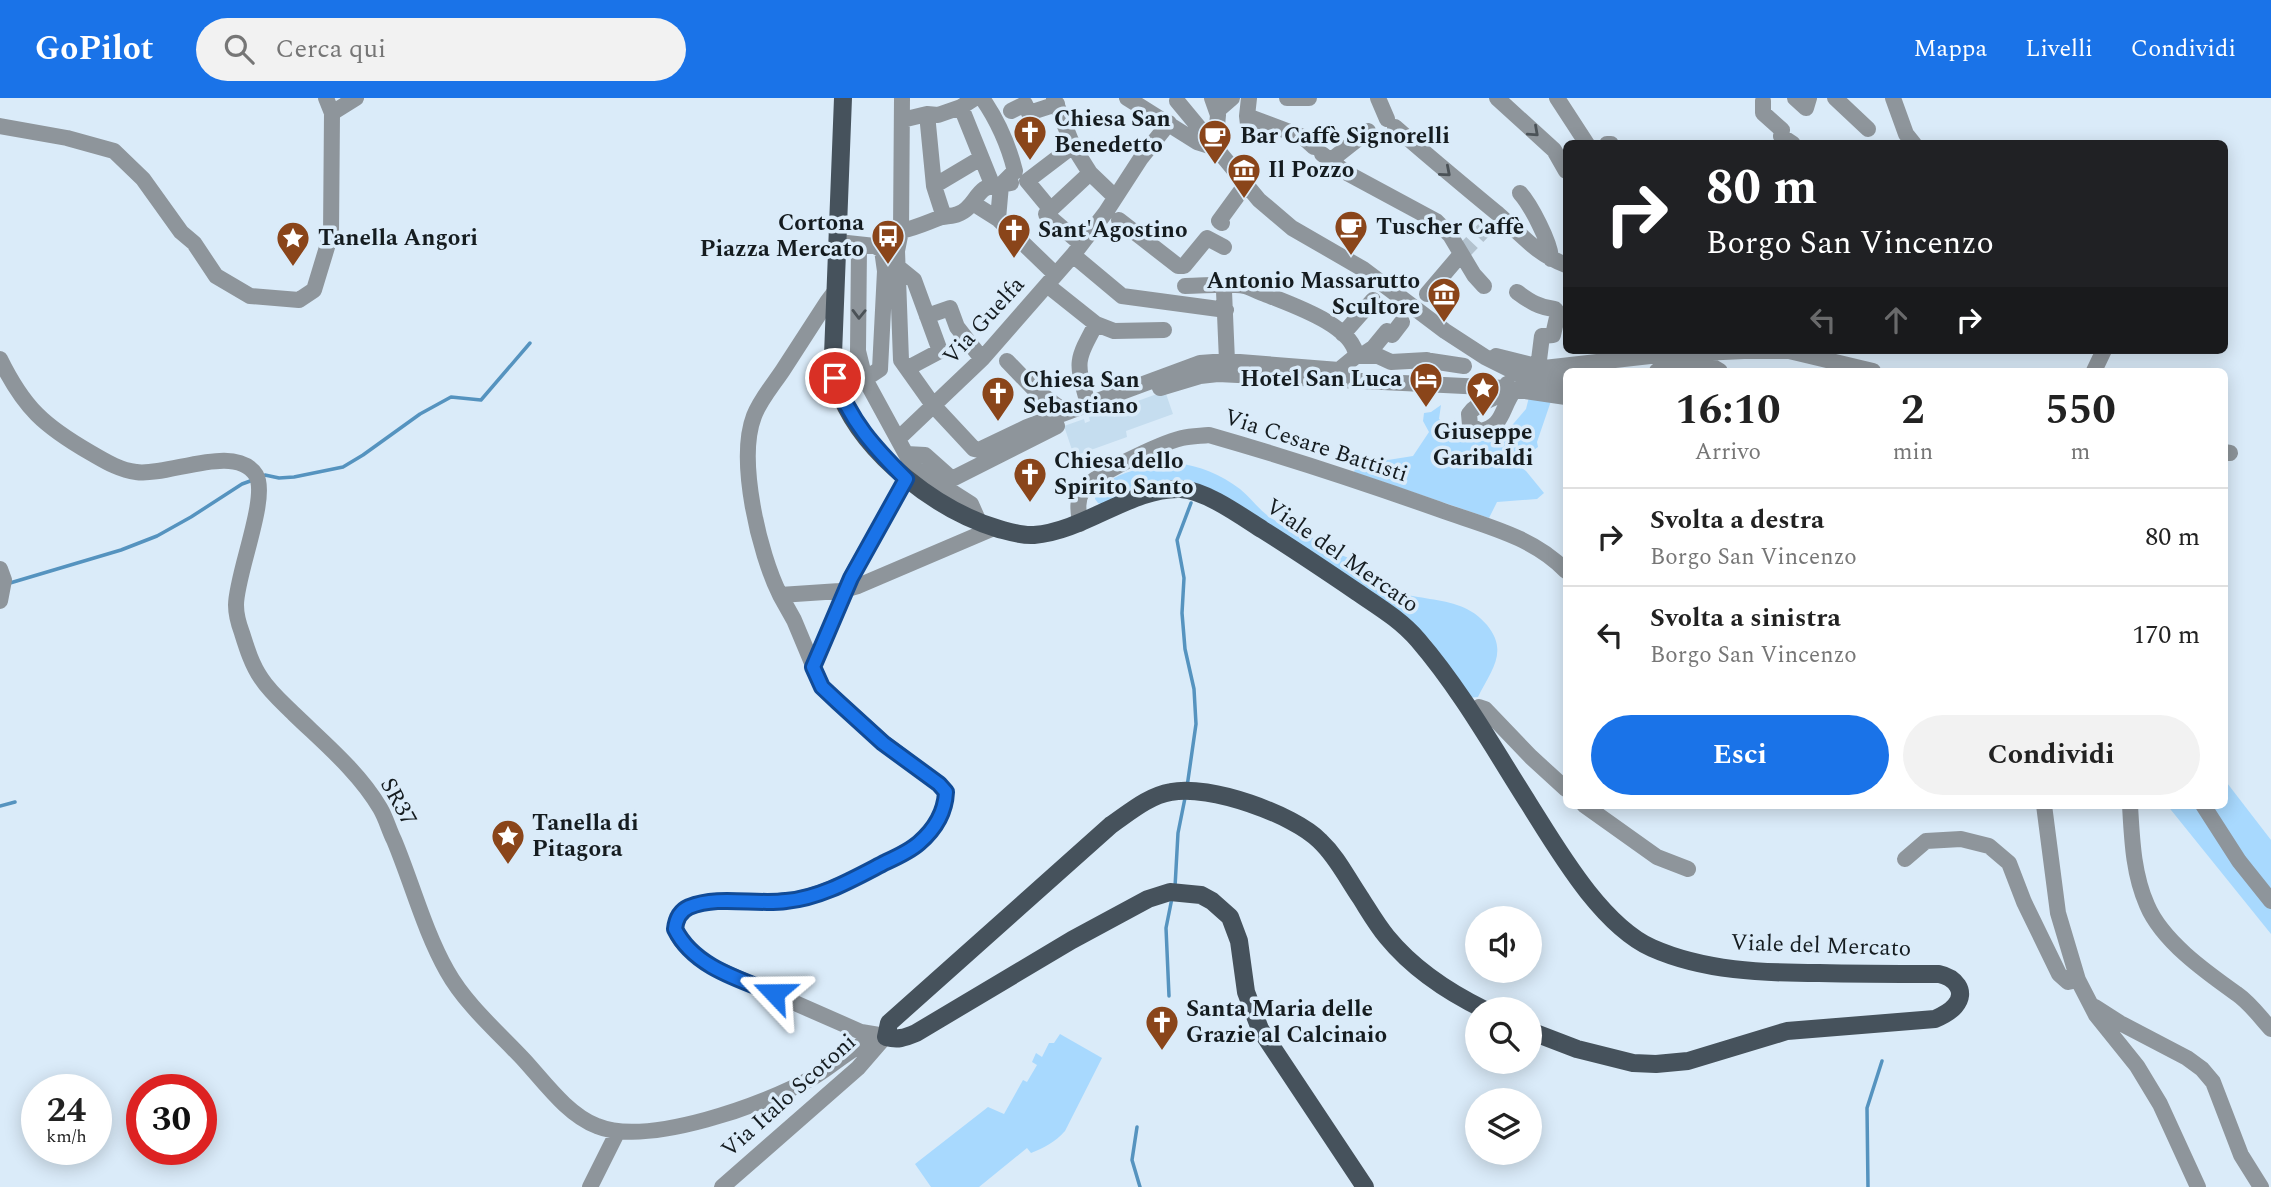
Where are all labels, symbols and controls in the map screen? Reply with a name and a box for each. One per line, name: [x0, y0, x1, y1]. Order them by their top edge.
search box: [196, 18, 686, 81]
text: GoPilot: [35, 24, 154, 74]
text: Cerca qui: [276, 29, 386, 69]
icon: search: [220, 30, 258, 68]
text: Mappa: [1913, 31, 1987, 67]
text: Livelli: [2025, 31, 2093, 67]
text: Condividi: [2131, 31, 2236, 67]
place label: Chiesa San Benedetto: [1054, 102, 1171, 163]
church icon: Chiesa San Benedetto: [1011, 113, 1049, 162]
cafe icon: Bar Caffè Signorelli: [1196, 117, 1234, 166]
place label: Bar Caffè Signorelli: [1240, 119, 1450, 154]
one-way arrow: [1526, 124, 1539, 137]
museum icon: Il Pozzo: [1225, 151, 1263, 200]
text: 80 m: [1706, 151, 1817, 226]
place label: Il Pozzo: [1268, 153, 1354, 188]
one-way arrow: [1438, 164, 1451, 176]
icon: right: [1591, 168, 1682, 259]
place label: Cortona Piazza Mercato: [700, 206, 864, 267]
cafe icon: Tuscher Caffè: [1332, 208, 1370, 257]
place label: Tuscher Caffè: [1376, 210, 1524, 245]
church icon: Sant'Agostino: [995, 211, 1033, 260]
place label: Sant'Agostino: [1038, 213, 1188, 248]
bus stop icon: Cortona Piazza Mercato: [869, 217, 907, 266]
place icon: Tanella Angori: [274, 219, 312, 268]
text: Borgo San Vincenzo: [1706, 219, 1994, 268]
place label: Tanella Angori: [318, 221, 478, 256]
place label: Antonio Massarutto Scultore: [1207, 264, 1420, 325]
street label: Via Guelfa: [935, 269, 1033, 373]
museum icon: Antonio Massarutto Scultore: [1425, 275, 1463, 324]
icon: left: [1804, 301, 1842, 339]
icon: ahead: [1877, 301, 1915, 339]
icon: right: [1950, 301, 1988, 339]
one-way arrow: [851, 309, 866, 320]
pin: [805, 348, 865, 408]
icon: arrive: [816, 359, 854, 397]
hotel icon: Hotel San Luca: [1407, 360, 1445, 409]
place label: Hotel San Luca: [1240, 362, 1402, 397]
place label: Chiesa San Sebastiano: [1023, 363, 1140, 424]
place icon: Giuseppe Garibaldi: [1464, 369, 1502, 418]
church icon: Chiesa San Sebastiano: [979, 374, 1017, 423]
text: 16:10: [1675, 379, 1781, 442]
text: 2: [1901, 379, 1925, 442]
text: 550: [2045, 379, 2116, 442]
street label: Via Cesare Battisti: [1220, 400, 1412, 492]
place label: Giuseppe Garibaldi: [1433, 415, 1533, 476]
text: Arrivo: [1695, 435, 1761, 470]
text: min: [1893, 435, 1933, 470]
text: m: [2071, 435, 2090, 470]
place label: Chiesa dello Spirito Santo: [1054, 444, 1194, 505]
church icon: Chiesa dello Spirito Santo: [1011, 455, 1049, 504]
street label: Viale del Mercato: [1258, 490, 1426, 622]
text: Svolta a destra: [1650, 500, 1824, 540]
text: 80 m: [2145, 517, 2200, 557]
icon: right: [1591, 518, 1629, 556]
text: Borgo San Vincenzo: [1650, 540, 1857, 575]
text: Svolta a sinistra: [1650, 598, 1841, 638]
text: 170 m: [2132, 615, 2200, 655]
icon: left: [1591, 616, 1629, 654]
text: Borgo San Vincenzo: [1650, 638, 1857, 673]
button: Esci: [1591, 715, 1889, 795]
button: Condividi: [1903, 715, 2200, 795]
street label: SR37: [370, 771, 426, 833]
place label: Tanella di Pitagora: [532, 806, 639, 867]
place icon: Tanella di Pitagora: [489, 817, 527, 866]
map controls: [1465, 906, 1542, 1165]
button: sound: [1465, 906, 1542, 983]
street label: Viale del Mercato: [1730, 925, 1912, 967]
position arrow: [737, 956, 811, 1030]
place label: Santa Maria delle Grazie al Calcinaio: [1186, 992, 1387, 1053]
button: search: [1465, 997, 1542, 1074]
church icon: Santa Maria delle Grazie al Calcinaio: [1143, 1003, 1181, 1052]
street label: Via Italo Scotoni: [714, 1026, 864, 1166]
speed limit sign: 30: [126, 1074, 217, 1165]
text: 24: [47, 1084, 86, 1137]
button: layers: [1465, 1088, 1542, 1165]
text: km/h: [46, 1123, 87, 1150]

